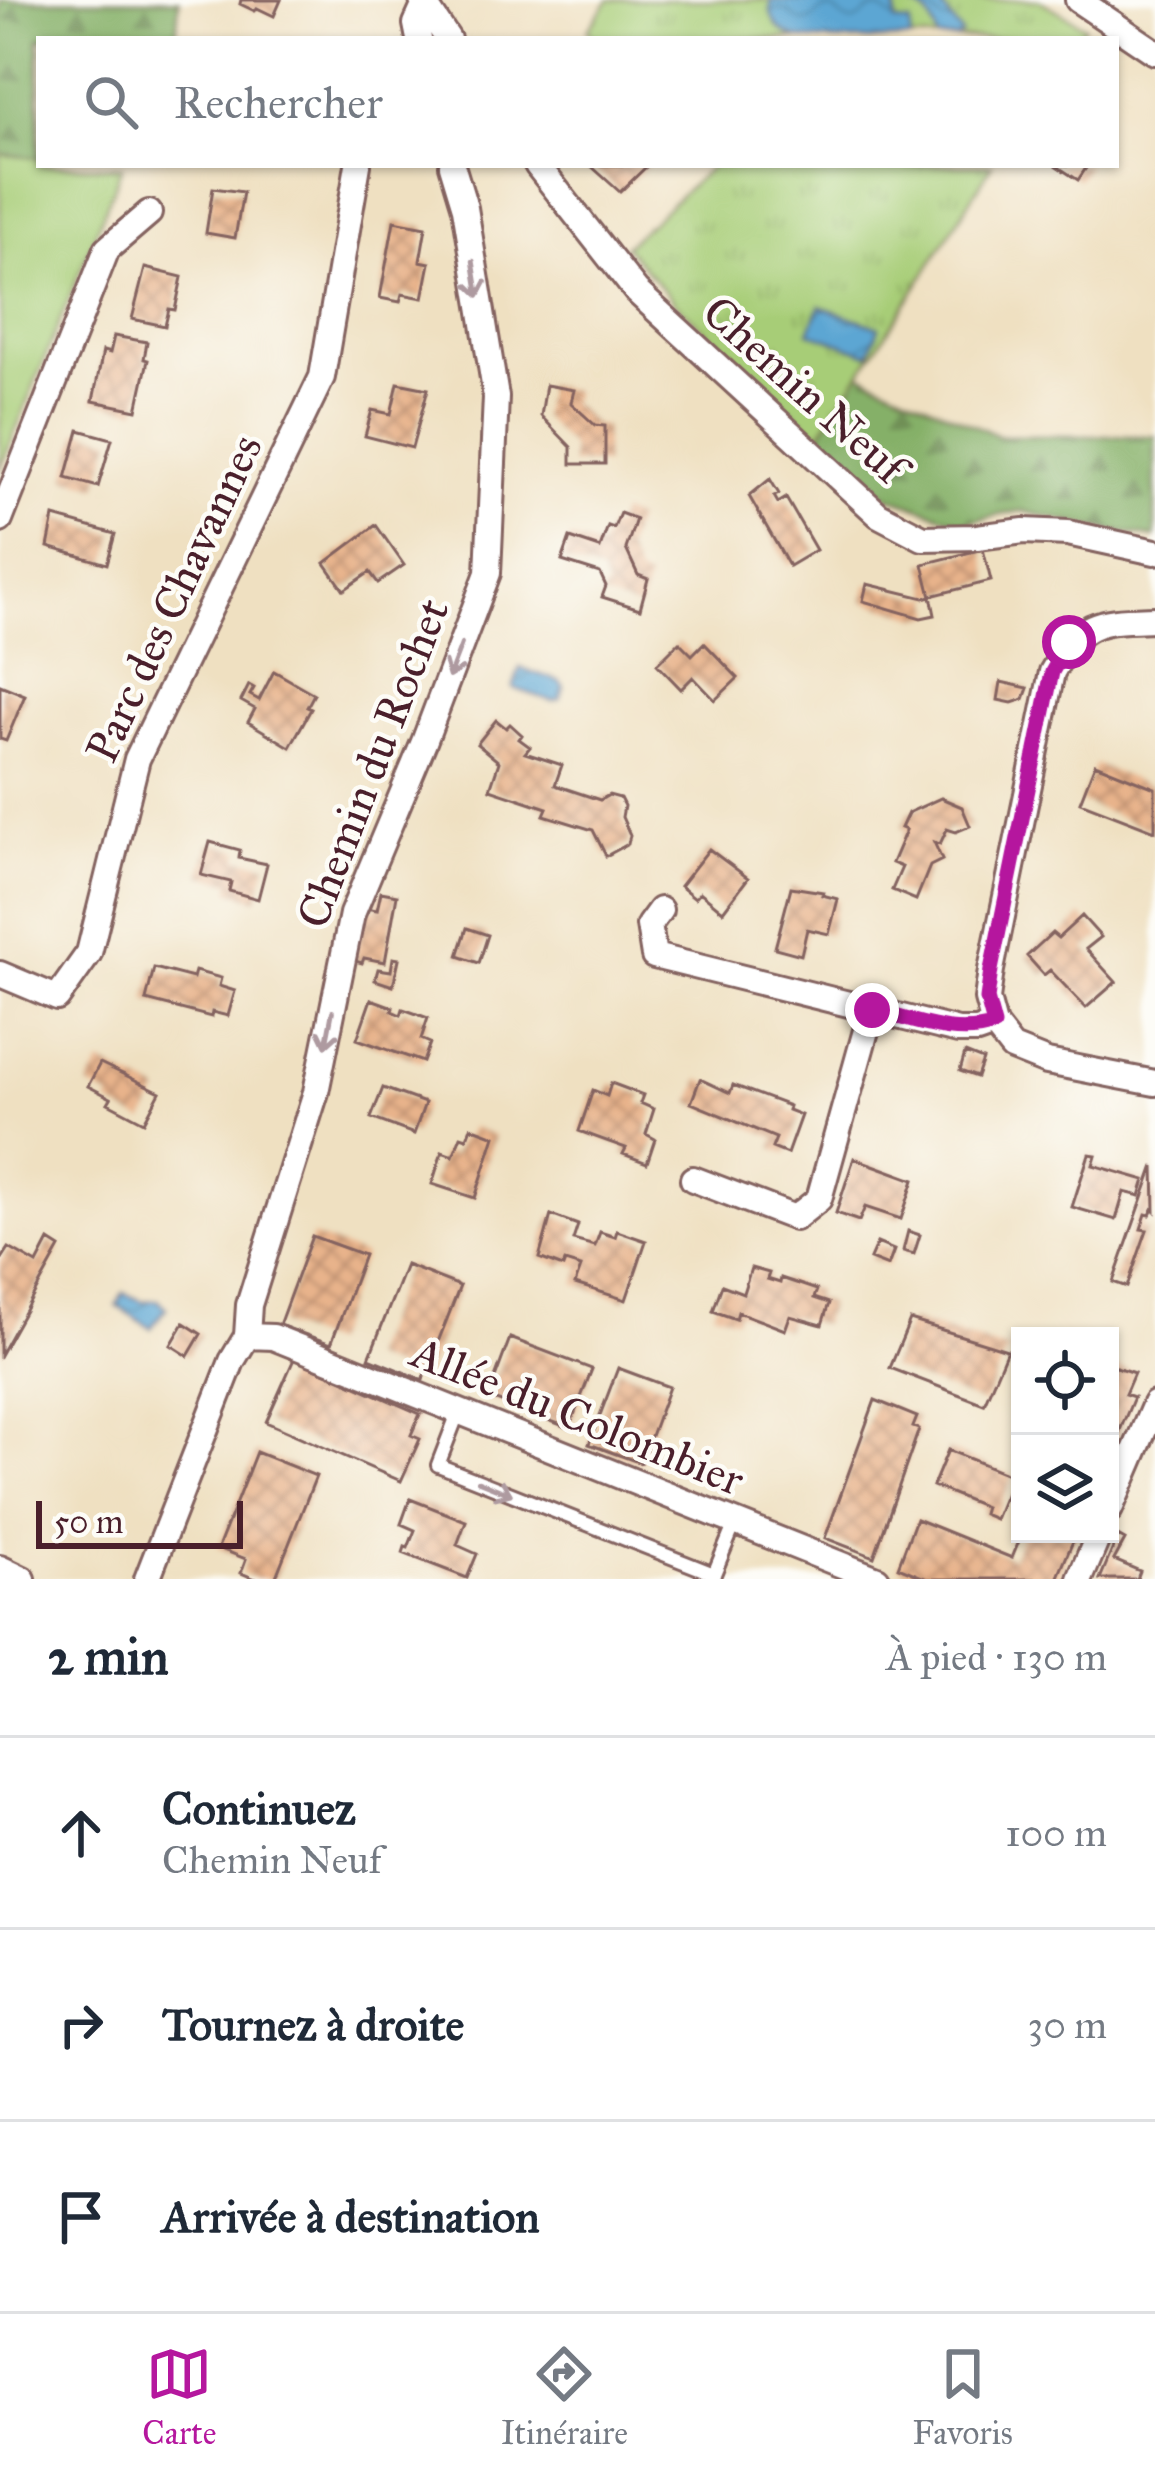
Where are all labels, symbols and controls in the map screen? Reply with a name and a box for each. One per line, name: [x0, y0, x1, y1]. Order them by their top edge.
search box: [36, 36, 1119, 168]
icon: search: [78, 69, 144, 135]
text: Rechercher: [174, 75, 383, 130]
one-way arrow: [466, 259, 489, 298]
street label: Chemin Neuf: [692, 284, 922, 499]
street label: Parc des Chavannes: [73, 426, 273, 771]
street label: Chemin du Rochet: [285, 591, 460, 935]
route start: [1042, 615, 1096, 669]
one-way arrow: [442, 642, 464, 679]
route end: [845, 983, 899, 1037]
one-way arrow: [317, 1009, 339, 1048]
street label: Allée du Colombier: [402, 1323, 752, 1507]
map controls: [1011, 1327, 1119, 1543]
button: locate: [1011, 1327, 1119, 1435]
button: layers: [1011, 1435, 1119, 1543]
one-way arrow: [476, 1478, 513, 1500]
scale bar: [36, 1495, 243, 1548]
text: 50 m: [54, 1502, 123, 1542]
text: 2 min: [48, 1626, 169, 1688]
text: À pied · 130 m: [886, 1633, 1107, 1681]
text: Continuez: [162, 1781, 356, 1836]
icon: ahead: [48, 1800, 114, 1866]
text: 100 m: [1005, 1809, 1107, 1857]
text: Chemin Neuf: [162, 1836, 382, 1884]
icon: right: [48, 1992, 114, 2058]
text: Tournez à droite: [162, 1997, 464, 2052]
text: 30 m: [1028, 2001, 1107, 2049]
icon: arrive: [48, 2184, 114, 2250]
text: Arrivée à destination: [162, 2189, 540, 2244]
tab: Carte: [142, 2341, 216, 2453]
tab: Itinéraire: [501, 2341, 628, 2453]
tab: Favoris: [912, 2341, 1013, 2453]

